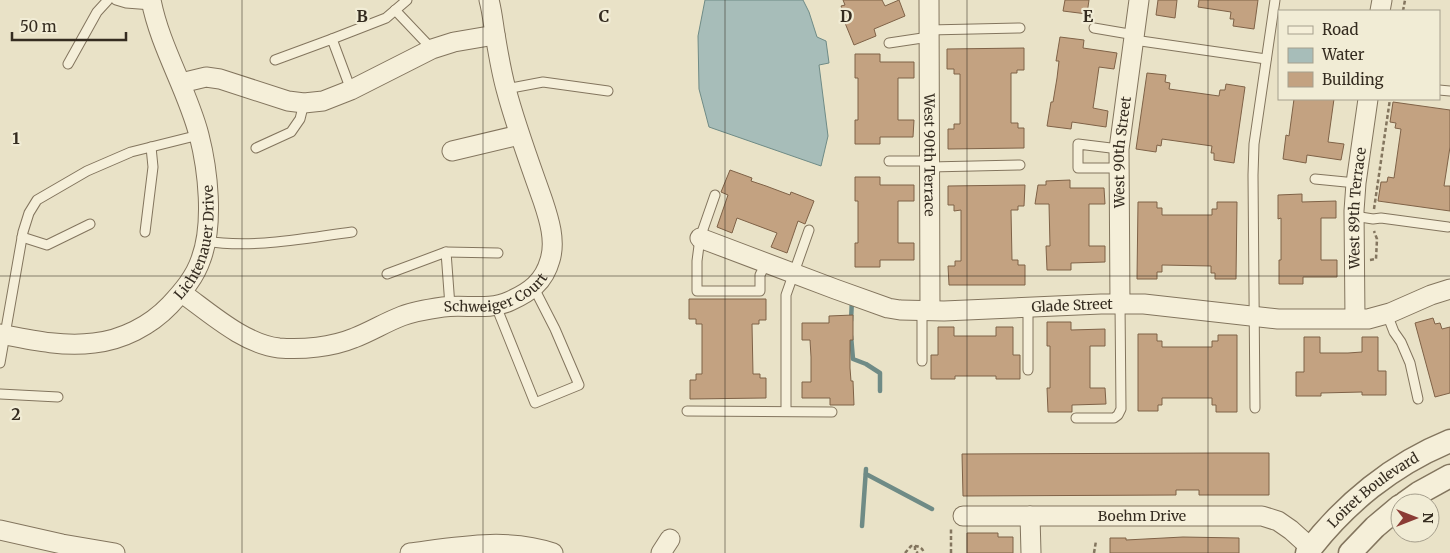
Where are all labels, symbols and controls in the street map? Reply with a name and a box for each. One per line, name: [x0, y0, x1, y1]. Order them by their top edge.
text: B: [356, 6, 368, 26]
text: C: [599, 6, 609, 26]
text: D: [840, 6, 852, 26]
text: E: [1083, 6, 1094, 26]
scale bar: [12, 10, 126, 42]
legend: [1278, 10, 1440, 100]
text: 50 m: [20, 17, 57, 36]
text: Road: [1322, 20, 1358, 39]
text: Water: [1321, 45, 1365, 64]
text: Building: [1322, 70, 1384, 89]
street label: West 90th Terrace: [920, 92, 939, 217]
street label: West 90th Street: [1110, 95, 1135, 209]
text: 1: [12, 128, 20, 148]
street label: West 89th Terrace: [1345, 146, 1370, 270]
street label: Lichtenauer Drive: [170, 184, 218, 303]
street label: Schweiger Court: [443, 269, 552, 316]
street label: Glade Street: [1031, 295, 1113, 316]
text: 2: [11, 404, 21, 424]
street label: Loiret Boulevard: [1324, 448, 1422, 531]
north arrow: [1390, 493, 1440, 543]
street label: Boehm Drive: [1098, 507, 1186, 525]
text: N: [1419, 512, 1437, 524]

